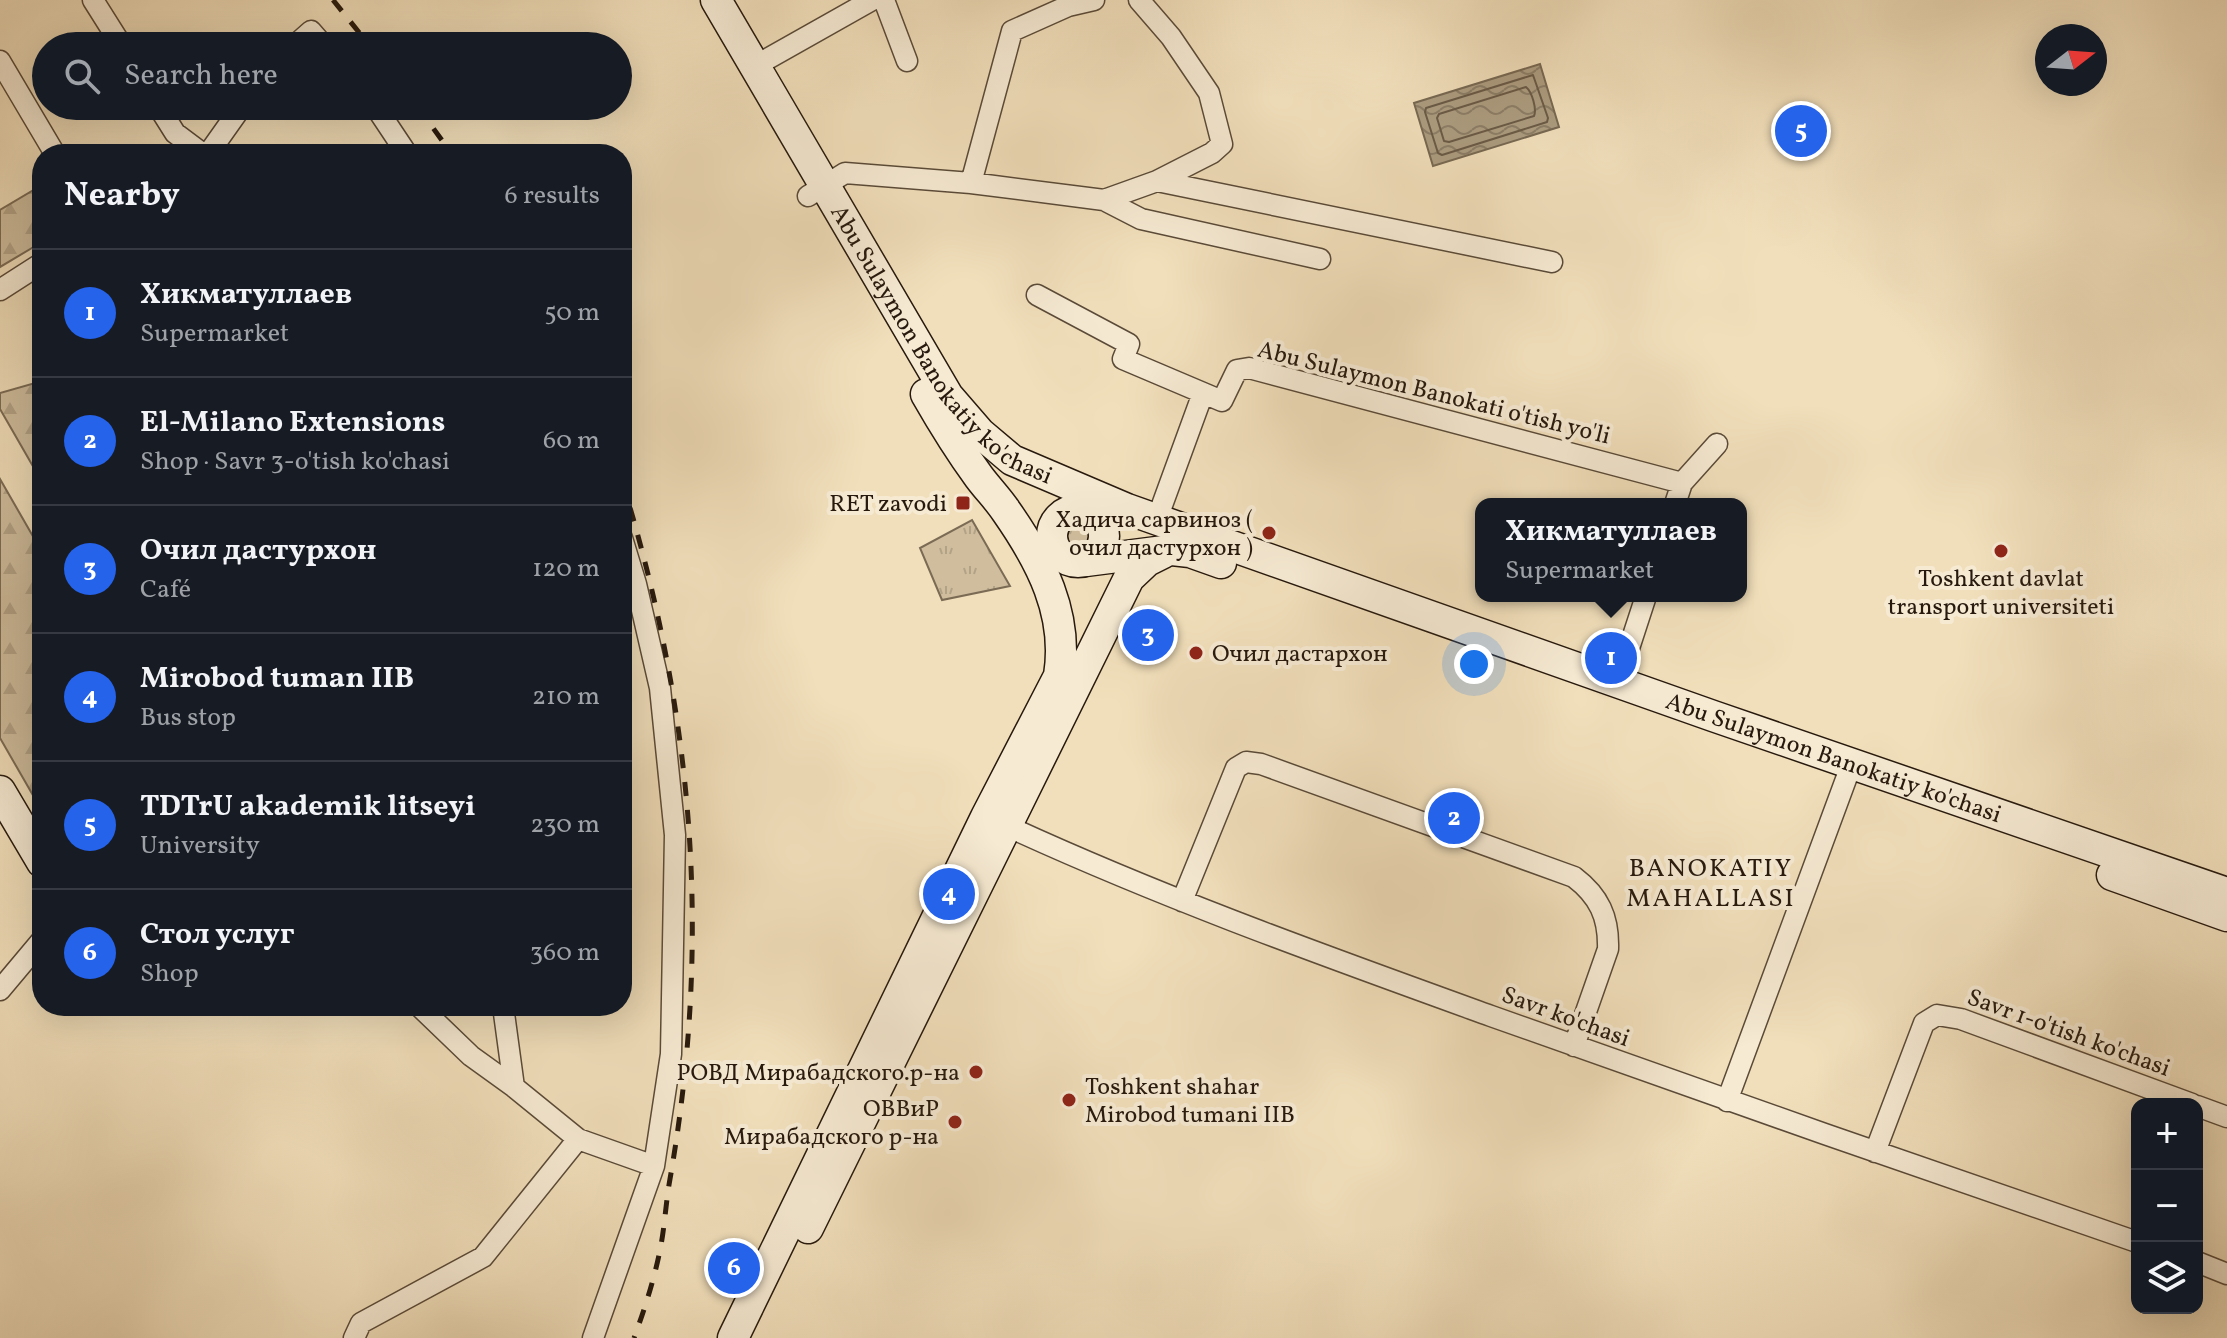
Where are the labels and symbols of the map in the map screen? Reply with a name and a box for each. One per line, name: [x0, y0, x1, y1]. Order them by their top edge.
north arrow: [2035, 24, 2107, 96]
pin: 5: [1775, 101, 1827, 161]
street label: Abu Sulaymon Banokatiy ko'chasi: [821, 199, 1057, 494]
street label: Abu Sulaymon Banokati o'tish yo'li: [1253, 334, 1614, 454]
place label: RET zavodi: [829, 488, 947, 522]
marker: RET zavodi: [954, 494, 972, 512]
place label: Хадича сарвиноз ( очил дастурхон ): [1055, 504, 1253, 566]
marker: Хадича сарвиноз ( очил дастурхон ): [1260, 524, 1278, 542]
marker: Toshkent davlat transport universiteti: [1992, 542, 2010, 560]
place label: Toshkent davlat transport universiteti: [1888, 563, 2114, 625]
pin: 3: [1122, 605, 1174, 665]
pin: 1: [1585, 628, 1637, 688]
place label: Очил дастархон: [1212, 638, 1388, 672]
marker: Очил дастархон: [1187, 644, 1205, 662]
your location: [1454, 644, 1494, 684]
street label: Abu Sulaymon Banokatiy ko'chasi: [1661, 686, 2006, 833]
pin: 2: [1428, 788, 1480, 848]
district label: BANOKATIY MAHALLASI: [1626, 851, 1796, 917]
pin: 4: [923, 864, 975, 924]
street label: Savr ko'chasi: [1497, 979, 1634, 1057]
street label: Savr 1-o'tish ko'chasi: [1962, 981, 2175, 1086]
place label: РОВД Мирабадского.р-на: [677, 1057, 960, 1091]
marker: РОВД Мирабадского.р-на: [967, 1063, 985, 1081]
place label: Toshkent shahar Mirobod tumani IIB: [1085, 1071, 1295, 1133]
marker: Toshkent shahar Mirobod tumani IIB: [1060, 1091, 1078, 1109]
place label: ОВВиР Мирабадского р-на: [724, 1093, 939, 1155]
marker: ОВВиР Мирабадского р-на: [946, 1113, 964, 1131]
pin: 6: [708, 1238, 760, 1298]

